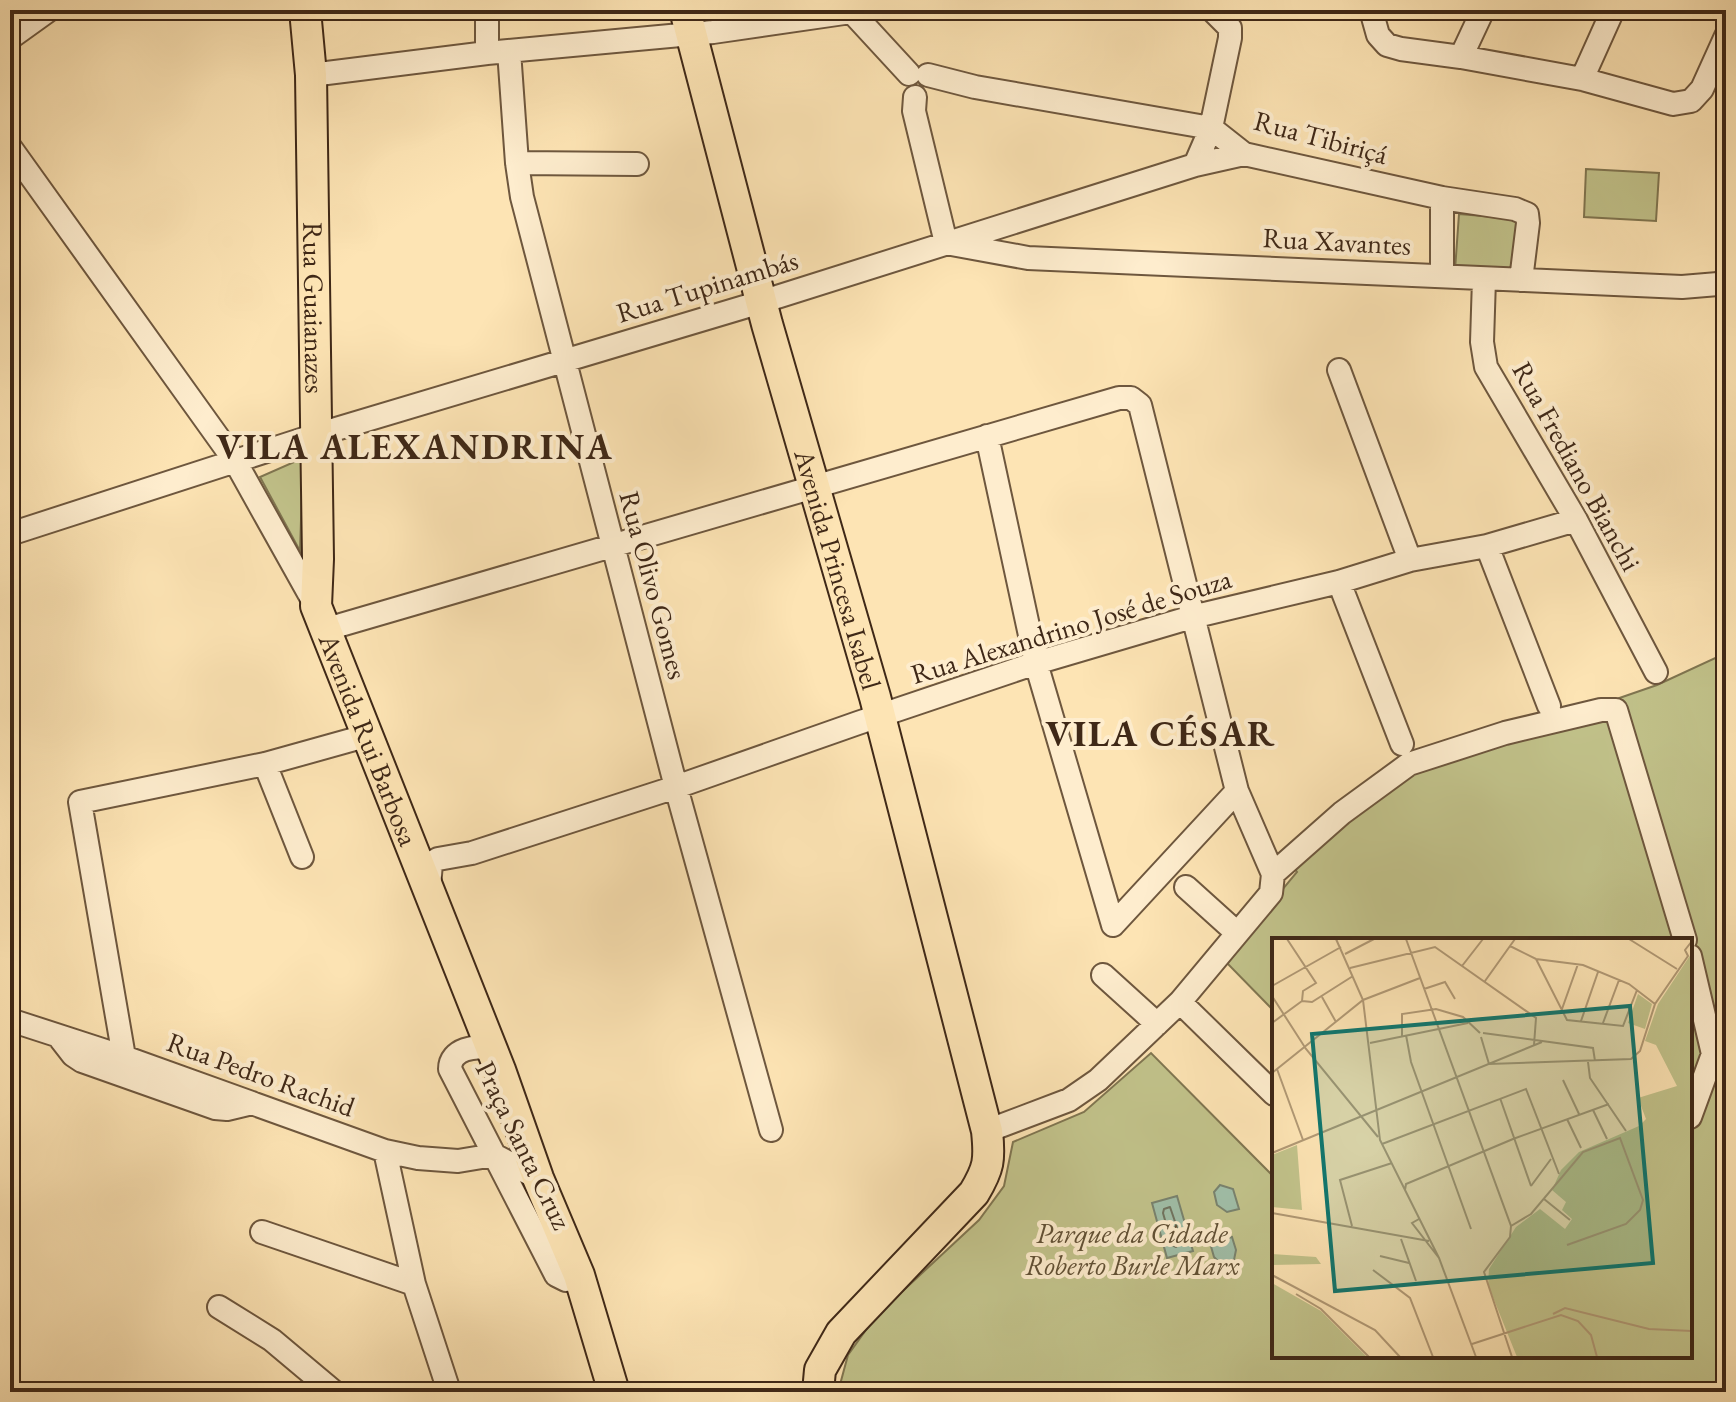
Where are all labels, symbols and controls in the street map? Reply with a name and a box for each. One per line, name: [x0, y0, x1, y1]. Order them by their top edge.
street label: Rua Tibiriçá: [1250, 102, 1392, 172]
street label: Rua Xavantes: [1262, 219, 1412, 263]
street label: Rua Guaianazes: [295, 221, 334, 394]
street label: Rua Tupinambás: [612, 241, 802, 331]
street label: Rua Frediano Bianchi: [1504, 355, 1650, 577]
district label: VILA ALEXANDRINA: [216, 423, 614, 470]
street label: Avenida Princesa Isabel: [786, 444, 890, 694]
street label: Rua Olivo Gomes: [612, 487, 696, 683]
street label: Rua Alexandrino José de Souza: [906, 560, 1236, 692]
street label: Avenida Rui Barbosa: [310, 627, 428, 852]
district label: VILA CÉSAR: [1046, 710, 1276, 757]
inset map: [1272, 938, 1692, 1358]
street label: Rua Pedro Rachid: [162, 1023, 361, 1125]
street label: Praça Santa Cruz: [468, 1055, 580, 1235]
park label: Parque da Cidade Roberto Burle Marx: [1025, 1215, 1240, 1283]

